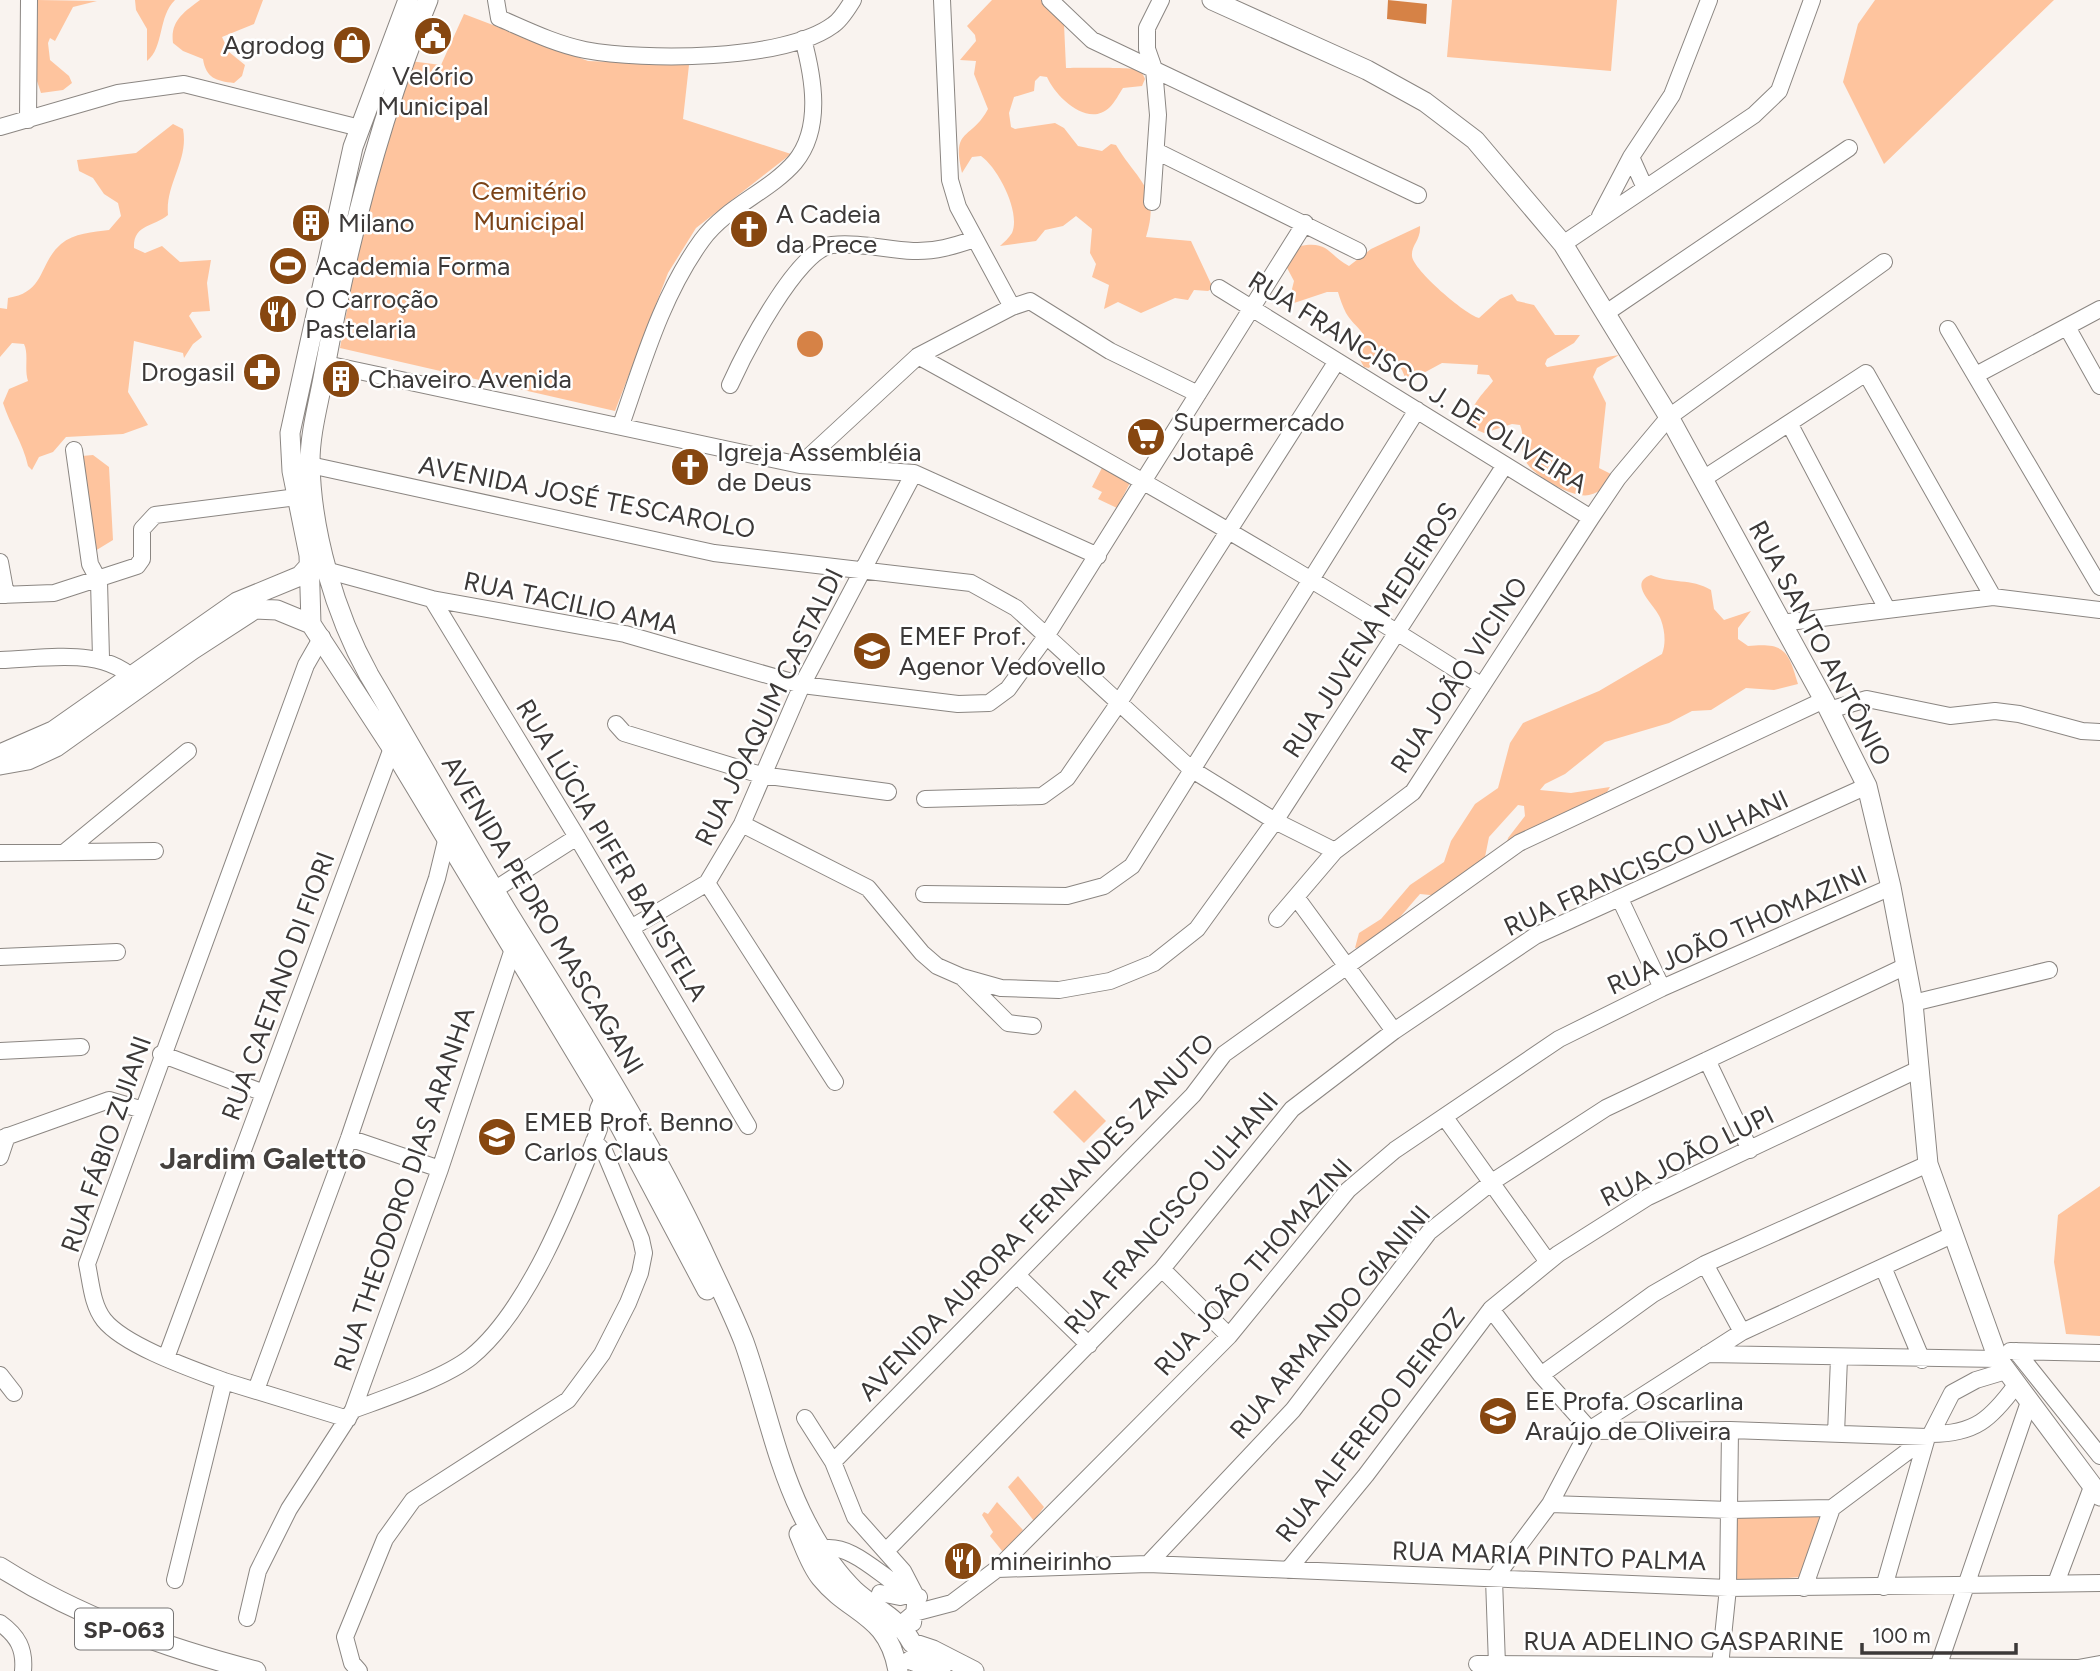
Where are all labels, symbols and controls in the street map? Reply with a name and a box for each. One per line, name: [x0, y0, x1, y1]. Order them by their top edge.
public building icon: Velório Municipal: [412, 15, 454, 57]
shop icon: Agrodog: [331, 24, 373, 66]
place label: Agrodog: [223, 29, 325, 61]
place label: Velório Municipal: [377, 60, 489, 122]
park label: Cemitério Municipal: [472, 175, 587, 237]
place label: A Cadeia da Prece: [776, 198, 881, 260]
building icon: Milano: [290, 202, 332, 244]
place label: Milano: [338, 207, 415, 239]
church icon: A Cadeia da Prece: [728, 208, 770, 250]
sports icon: Academia Forma: [267, 245, 309, 287]
place label: Academia Forma: [315, 250, 510, 282]
street label: RUA FRANCISCO J. DE OLIVEIRA: [1242, 264, 1594, 500]
place label: O Carroção Pastelaria: [305, 283, 439, 345]
restaurant icon: O Carroção Pastelaria: [257, 293, 299, 335]
pharmacy icon: Drogasil: [241, 351, 283, 393]
place label: Drogasil: [141, 356, 235, 388]
building icon: Chaveiro Avenida: [320, 358, 362, 400]
place label: Chaveiro Avenida: [368, 363, 572, 395]
place label: Supermercado Jotapê: [1173, 406, 1345, 468]
supermarket icon: Supermercado Jotapê: [1125, 416, 1167, 458]
place label: Igreja Assembléia de Deus: [717, 436, 922, 498]
church icon: Igreja Assembléia de Deus: [669, 446, 711, 488]
street label: AVENIDA JOSÉ TESCAROLO: [416, 449, 758, 545]
street label: RUA JUVENA MEDEIROS: [1275, 496, 1465, 764]
street label: RUA SANTO ANTÔNIO: [1742, 515, 1898, 771]
street label: RUA JOAQUIM CASTALDI: [688, 563, 850, 851]
street label: RUA TACILIO AMA: [461, 565, 682, 641]
street label: RUA JOÃO VICINO: [1384, 571, 1534, 779]
place label: EMEF Prof. Agenor Vedovello: [899, 620, 1106, 682]
school or university icon: EMEF Prof. Agenor Vedovello: [851, 630, 893, 672]
street label: RUA LÚCIA PIFER BATISTELA: [509, 693, 715, 1007]
street label: AVENIDA PEDRO MASCAGANI: [435, 750, 651, 1080]
street label: RUA FRANCISCO ULHANI: [1499, 783, 1793, 943]
street label: RUA CAETANO DI FIORI: [215, 847, 341, 1125]
street label: RUA JOÃO THOMAZINI: [1602, 858, 1872, 1002]
street label: RUA THEODORO DIAS ARANHA: [327, 1002, 482, 1375]
street label: AVENIDA AURORA FERNANDES ZANUTO: [851, 1027, 1221, 1407]
street label: RUA FÁBIO ZUIANI: [54, 1032, 158, 1256]
street label: RUA FRANCISCO ULHANI: [1057, 1085, 1285, 1341]
street label: RUA JOÃO LUPI: [1595, 1099, 1779, 1213]
place label: EMEB Prof. Benno Carlos Claus: [524, 1106, 734, 1168]
school or university icon: EMEB Prof. Benno Carlos Claus: [476, 1116, 518, 1158]
district label: Jardim Galetto: [160, 1140, 366, 1177]
street label: RUA JOÃO THOMAZINI: [1147, 1152, 1359, 1382]
street label: RUA ARMANDO GIANINI: [1223, 1199, 1437, 1445]
street label: RUA ALFEREDO DEIROZ: [1268, 1301, 1472, 1549]
place label: EE Profa. Oscarlina Araújo de Oliveira: [1525, 1385, 1744, 1447]
school or university icon: EE Profa. Oscarlina Araújo de Oliveira: [1477, 1395, 1519, 1437]
street label: RUA MARIA PINTO PALMA: [1391, 1535, 1707, 1577]
restaurant icon: mineirinho: [942, 1540, 984, 1582]
place label: mineirinho: [990, 1545, 1112, 1577]
road number: SP-063: [75, 1609, 173, 1650]
scale bar: [1862, 1612, 2016, 1656]
text: 100 m: [1872, 1623, 1931, 1648]
street label: RUA ADELINO GASPARINE: [1523, 1625, 1845, 1657]

